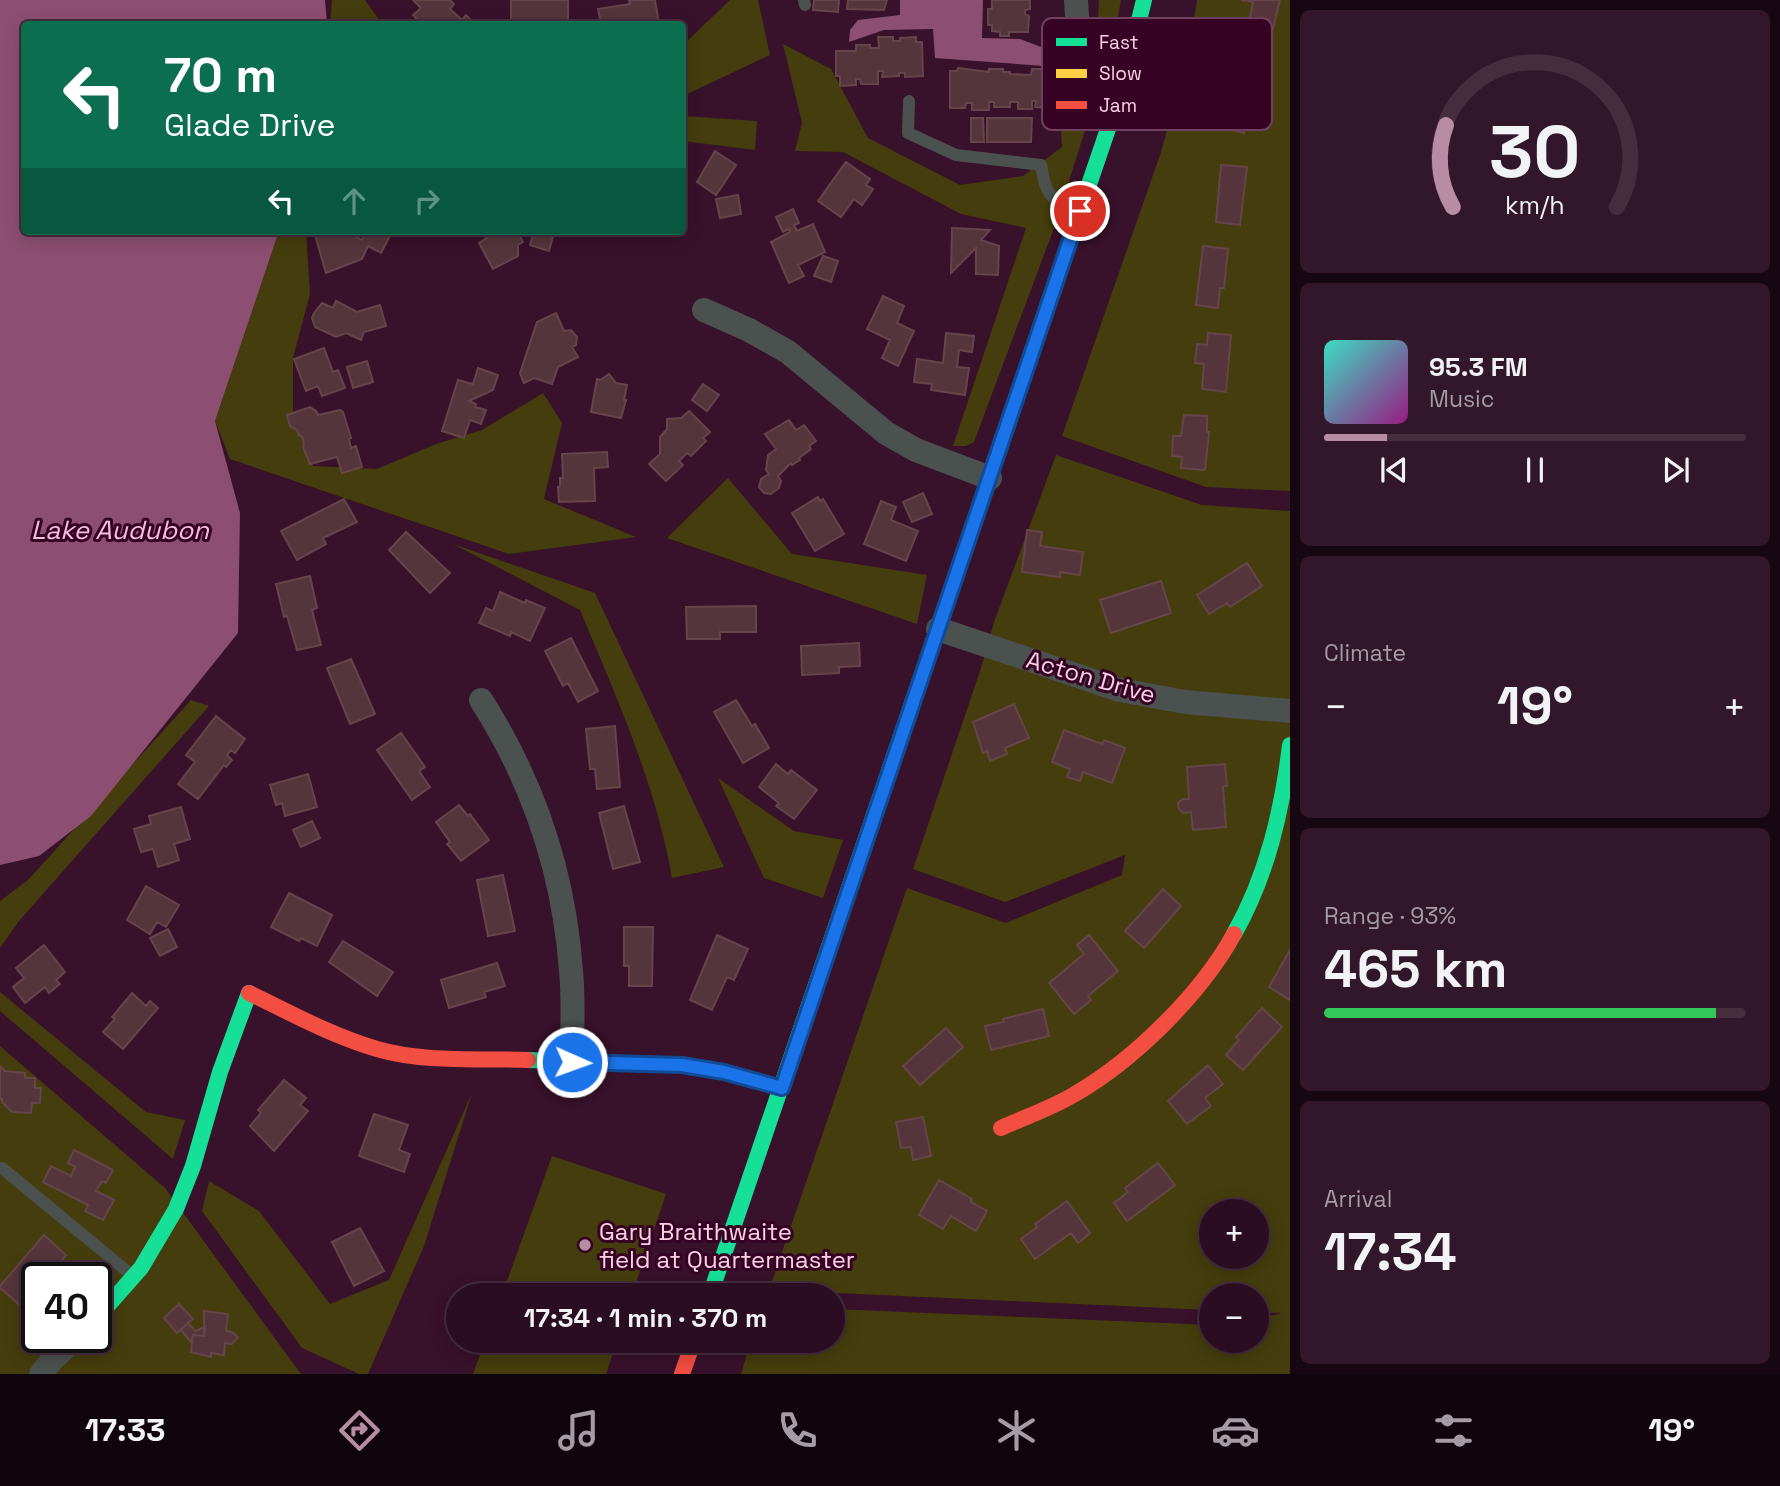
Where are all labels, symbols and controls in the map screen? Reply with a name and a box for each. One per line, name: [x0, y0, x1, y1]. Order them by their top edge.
legend: [1042, 18, 1272, 130]
text: Fast: [1099, 30, 1139, 55]
text: 70 m: [164, 44, 277, 106]
icon: left: [49, 49, 140, 140]
text: Slow: [1099, 61, 1142, 86]
text: Jam: [1099, 93, 1137, 118]
text: Glade Drive: [164, 105, 335, 145]
text: 30: [1489, 106, 1581, 199]
pin: [1050, 181, 1110, 241]
icon: left: [262, 182, 300, 220]
icon: ahead: [335, 182, 373, 220]
icon: right: [408, 182, 446, 220]
text: km/h: [1505, 189, 1565, 221]
icon: arrive: [1061, 192, 1099, 230]
text: 95.3 FM: [1429, 350, 1528, 384]
text: Music: [1429, 384, 1494, 414]
icon: previous: [1375, 451, 1413, 489]
icon: pause: [1516, 451, 1554, 489]
icon: next: [1657, 451, 1695, 489]
water label: Lake Audubon: [31, 513, 210, 547]
text: Climate: [1324, 638, 1406, 668]
street label: Acton Drive: [1023, 644, 1159, 710]
text: 19°: [1497, 673, 1573, 739]
text: −: [1324, 683, 1348, 731]
text: +: [1722, 683, 1746, 731]
text: Range · 93%: [1324, 901, 1456, 931]
text: 465 km: [1324, 936, 1507, 1002]
position arrow: [535, 1025, 609, 1099]
text: Arrival: [1324, 1184, 1392, 1214]
map controls: [1199, 1199, 1269, 1353]
button: +: [1199, 1199, 1269, 1269]
place label: Gary Braithwaite field at Quartermaster: [599, 1216, 855, 1275]
text: 17:34: [1324, 1219, 1457, 1285]
marker: Gary Braithwaite field at Quartermaster: [577, 1237, 593, 1253]
speed limit sign: 40: [21, 1262, 112, 1353]
button: −: [1199, 1283, 1269, 1353]
text: 17:34 · 1 min · 370 m: [524, 1301, 767, 1335]
icon: directions: [335, 1406, 384, 1455]
icon: music: [554, 1406, 603, 1455]
icon: phone: [773, 1406, 822, 1455]
icon: climate: [992, 1406, 1041, 1455]
icon: car: [1211, 1406, 1260, 1455]
icon: filters: [1429, 1406, 1478, 1455]
text: 17:33: [85, 1410, 166, 1450]
text: 19°: [1648, 1410, 1695, 1450]

